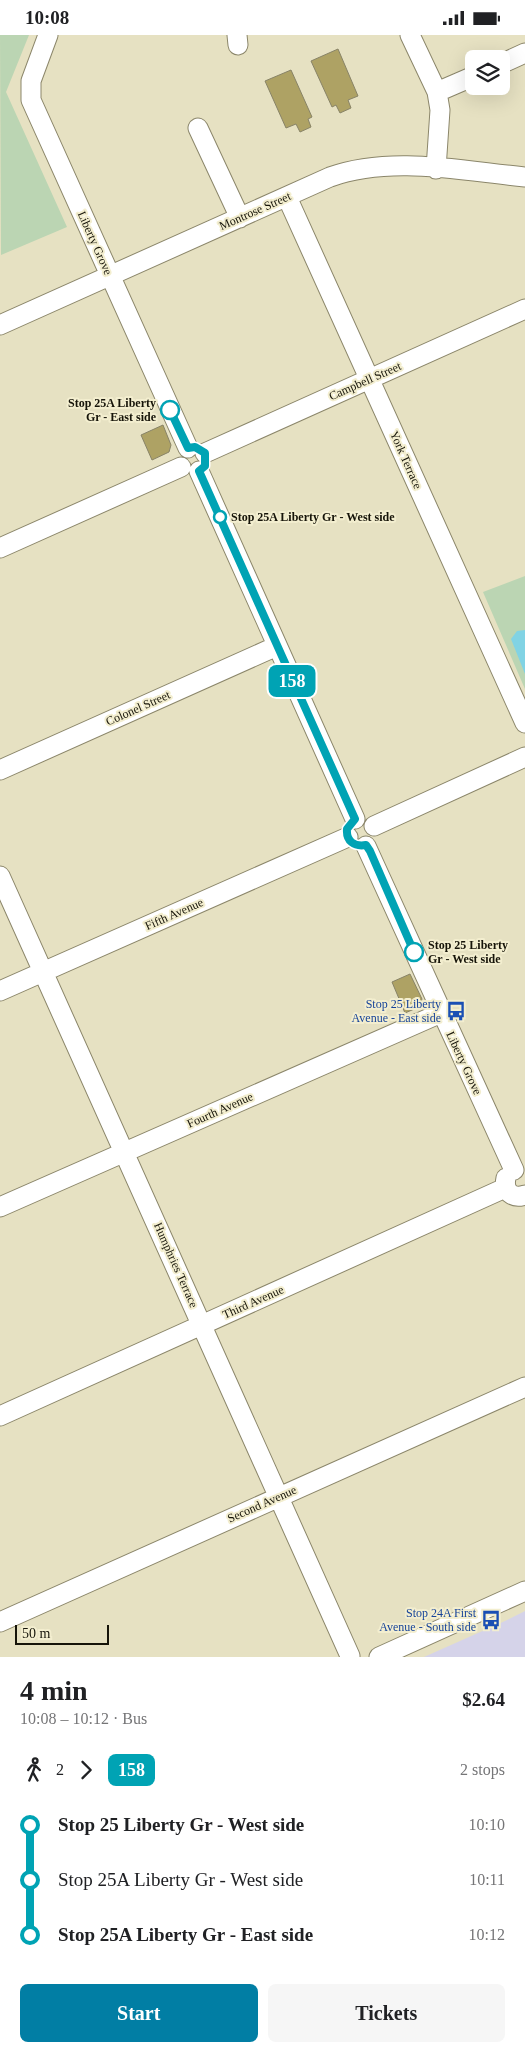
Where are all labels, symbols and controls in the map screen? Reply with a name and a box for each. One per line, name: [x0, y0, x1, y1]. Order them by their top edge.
text: 10:08: [25, 7, 69, 28]
map controls: [465, 50, 510, 95]
button: layers: [465, 50, 510, 95]
street label: Montrose Street: [217, 189, 294, 233]
street label: Liberty Grove: [75, 209, 115, 277]
street label: Campbell Street: [327, 359, 404, 403]
place label: Stop 25A Liberty Gr - East side: [68, 396, 157, 424]
marker: Stop 25A Liberty Gr - East side: [160, 400, 180, 420]
street label: York Terrace: [387, 429, 425, 491]
marker: Stop 25A Liberty Gr - West side: [213, 510, 227, 524]
place label: Stop 25A Liberty Gr - West side: [231, 510, 395, 524]
line badge: 158: [263, 665, 321, 697]
text: 158: [279, 671, 306, 691]
street label: Colonel Street: [104, 687, 173, 728]
street label: Fifth Avenue: [143, 895, 205, 933]
place label: Stop 25 Liberty Gr - West side: [428, 938, 508, 966]
marker: Stop 25 Liberty Gr - West side: [404, 942, 424, 962]
place label: Stop 25 Liberty Avenue - East side: [352, 997, 441, 1025]
bus stop icon: Stop 25 Liberty Avenue - East side: [445, 1000, 467, 1022]
street label: Liberty Grove: [443, 1029, 485, 1097]
street label: Fourth Avenue: [185, 1089, 255, 1131]
street label: Humphries Terrace: [151, 1220, 201, 1310]
street label: Third Avenue: [220, 1282, 286, 1322]
street label: Second Avenue: [225, 1483, 299, 1525]
place label: Stop 24A First Avenue - South side: [379, 1606, 477, 1634]
bus stop icon: Stop 24A First Avenue - South side: [480, 1609, 502, 1631]
scale bar: [15, 1622, 109, 1645]
text: 50 m: [22, 1626, 50, 1641]
text: 4 min: [20, 1675, 88, 1706]
text: $2.64: [462, 1689, 505, 1710]
text: 10:08 – 10:12 · Bus: [20, 1710, 147, 1727]
icon: walk: [20, 1756, 48, 1784]
icon: forward: [72, 1756, 100, 1784]
text: 158: [118, 1760, 145, 1780]
text: 2: [56, 1761, 64, 1778]
text: 2 stops: [460, 1761, 505, 1778]
text: Stop 25 Liberty Gr - West side: [58, 1814, 304, 1835]
text: 10:10: [469, 1816, 505, 1833]
text: Stop 25A Liberty Gr - West side: [58, 1869, 303, 1890]
text: 10:11: [469, 1871, 505, 1888]
text: Stop 25A Liberty Gr - East side: [58, 1924, 313, 1945]
text: 10:12: [469, 1926, 505, 1943]
button: Start: [20, 1984, 258, 2042]
button: Tickets: [268, 1984, 505, 2042]

